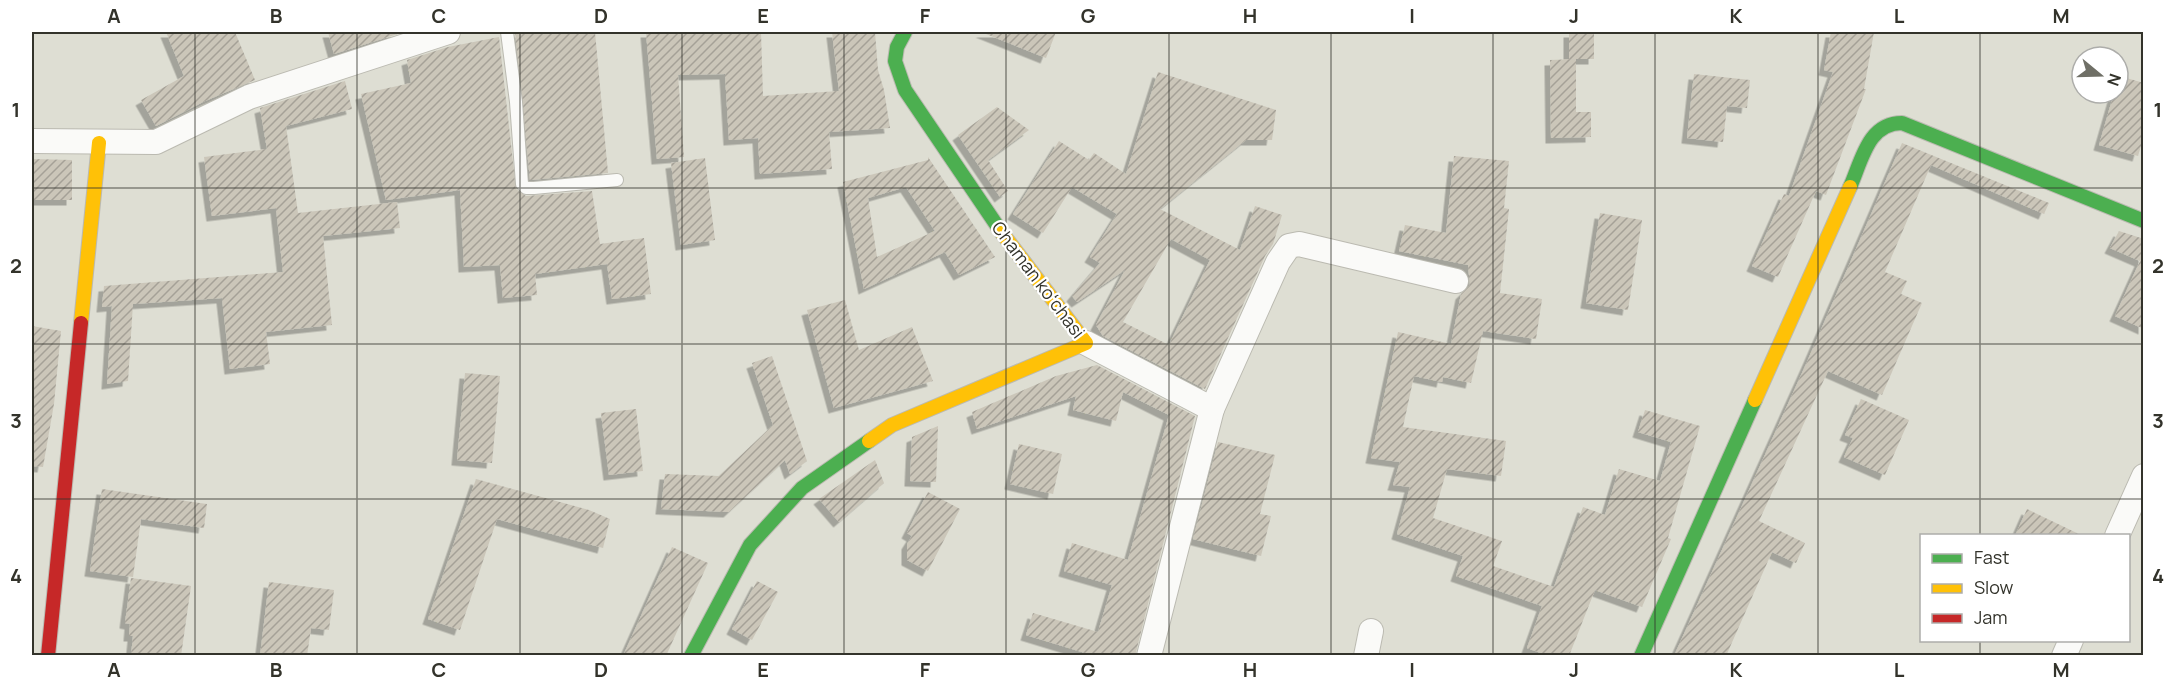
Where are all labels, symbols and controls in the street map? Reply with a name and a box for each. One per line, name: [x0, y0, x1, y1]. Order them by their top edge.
text: A: [107, 2, 121, 29]
text: B: [270, 2, 283, 29]
text: C: [432, 2, 446, 29]
text: D: [594, 2, 608, 29]
text: E: [757, 2, 769, 29]
text: F: [920, 2, 931, 29]
text: G: [1081, 2, 1096, 29]
text: H: [1243, 2, 1257, 29]
text: I: [1409, 2, 1415, 29]
text: J: [1569, 2, 1579, 29]
text: K: [1730, 2, 1743, 29]
text: L: [1894, 2, 1905, 29]
text: M: [2052, 2, 2070, 29]
north arrow: [2070, 45, 2130, 105]
text: N: [2102, 71, 2126, 89]
text: 1: [12, 96, 20, 123]
text: 1: [2154, 96, 2162, 123]
street label: Chaman koʻchasi: [987, 216, 1091, 343]
text: 2: [10, 252, 22, 279]
text: 2: [2152, 252, 2164, 279]
text: 3: [10, 407, 22, 434]
text: 3: [2152, 407, 2164, 434]
legend: [1920, 534, 2130, 642]
text: Fast: [1974, 545, 2009, 569]
text: 4: [10, 562, 22, 589]
text: 4: [2152, 562, 2164, 589]
text: Slow: [1974, 575, 2014, 599]
text: Jam: [1974, 605, 2008, 629]
text: A: [107, 656, 121, 683]
text: B: [270, 656, 283, 683]
text: C: [432, 656, 446, 683]
text: D: [594, 656, 608, 683]
text: E: [757, 656, 769, 683]
text: F: [920, 656, 931, 683]
text: G: [1081, 656, 1096, 683]
text: H: [1243, 656, 1257, 683]
text: I: [1409, 656, 1415, 683]
text: J: [1569, 656, 1579, 683]
text: K: [1730, 656, 1743, 683]
text: L: [1894, 656, 1905, 683]
text: M: [2052, 656, 2070, 683]

